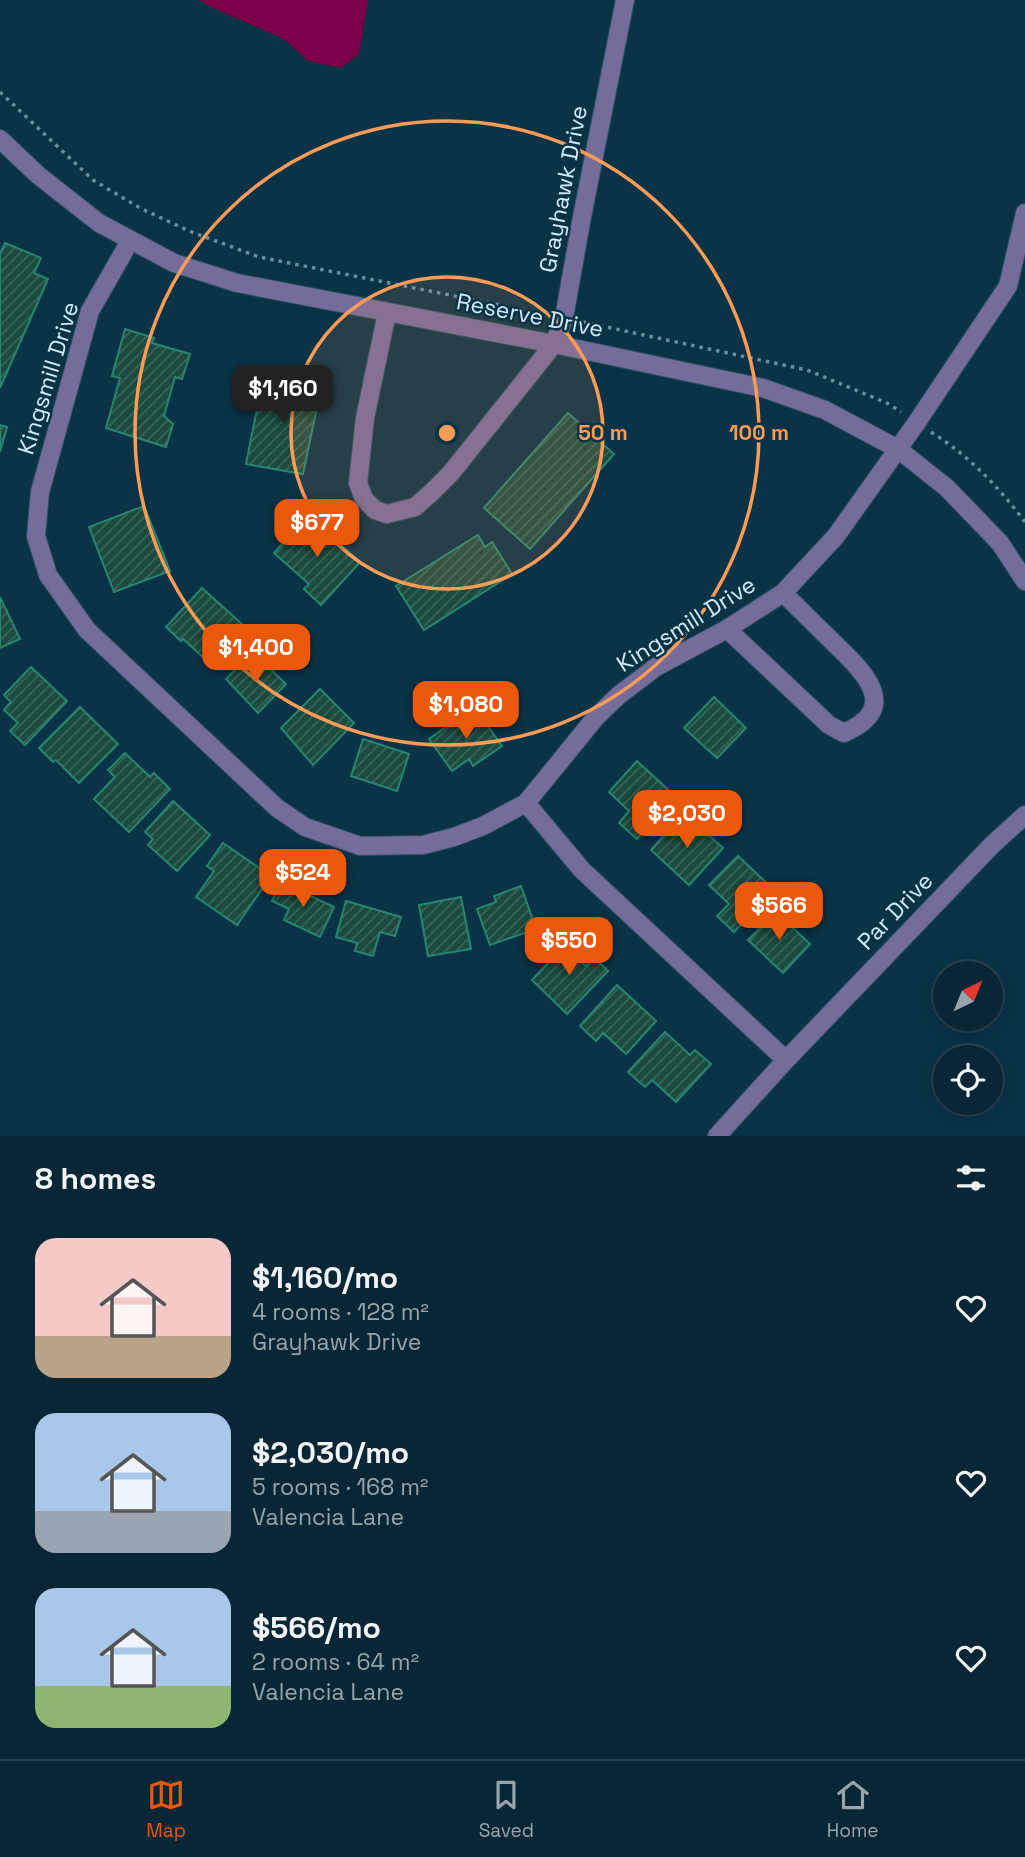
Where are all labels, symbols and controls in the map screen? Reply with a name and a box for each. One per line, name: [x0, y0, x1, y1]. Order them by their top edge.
street label: Grayhawk Drive: [532, 103, 594, 275]
street label: Reserve Drive: [454, 286, 606, 344]
street label: Kingsmill Drive: [11, 298, 85, 458]
pin: $1,160: [226, 366, 340, 425]
text: $1,160: [248, 373, 318, 403]
text: 50 m: [578, 419, 628, 446]
text: 100 m: [729, 419, 789, 446]
centre of rings: [435, 421, 459, 445]
pin: $677: [276, 500, 358, 559]
text: $677: [290, 507, 344, 537]
street label: Kingsmill Drive: [611, 569, 761, 679]
pin: $1,400: [199, 624, 313, 684]
text: $1,400: [218, 632, 294, 662]
pin: $1,080: [409, 682, 523, 741]
text: $1,080: [429, 689, 503, 719]
pin: $2,030: [630, 790, 744, 850]
text: $2,030: [648, 798, 726, 828]
pin: $524: [262, 850, 344, 909]
text: $524: [275, 857, 331, 887]
street label: Par Drive: [851, 866, 939, 956]
pin: $566: [738, 883, 820, 942]
text: $566: [751, 890, 807, 920]
pin: $550: [528, 918, 610, 977]
text: $550: [541, 925, 597, 955]
north arrow: [933, 961, 1003, 1031]
map controls: [933, 961, 1003, 1115]
button: locate: [933, 1045, 1003, 1115]
text: 8 homes: [35, 1159, 156, 1198]
icon: filters: [952, 1159, 990, 1197]
text: $1,160/mo: [252, 1258, 398, 1297]
icon: home: [91, 1266, 175, 1350]
icon: heart: [952, 1289, 990, 1327]
text: 4 rooms · 128 m²: [252, 1297, 429, 1327]
text: Grayhawk Drive: [252, 1327, 421, 1357]
text: $2,030/mo: [252, 1433, 409, 1472]
icon: home: [91, 1441, 175, 1525]
icon: heart: [952, 1464, 990, 1502]
text: 5 rooms · 168 m²: [252, 1472, 429, 1502]
text: Valencia Lane: [252, 1502, 404, 1532]
text: $566/mo: [252, 1608, 381, 1647]
icon: home: [91, 1616, 175, 1700]
icon: heart: [952, 1639, 990, 1677]
text: 2 rooms · 64 m²: [252, 1647, 419, 1677]
text: Valencia Lane: [252, 1677, 404, 1707]
tab: Map: [146, 1776, 186, 1843]
tab: Saved: [479, 1776, 534, 1843]
tab: Home: [827, 1776, 879, 1843]

